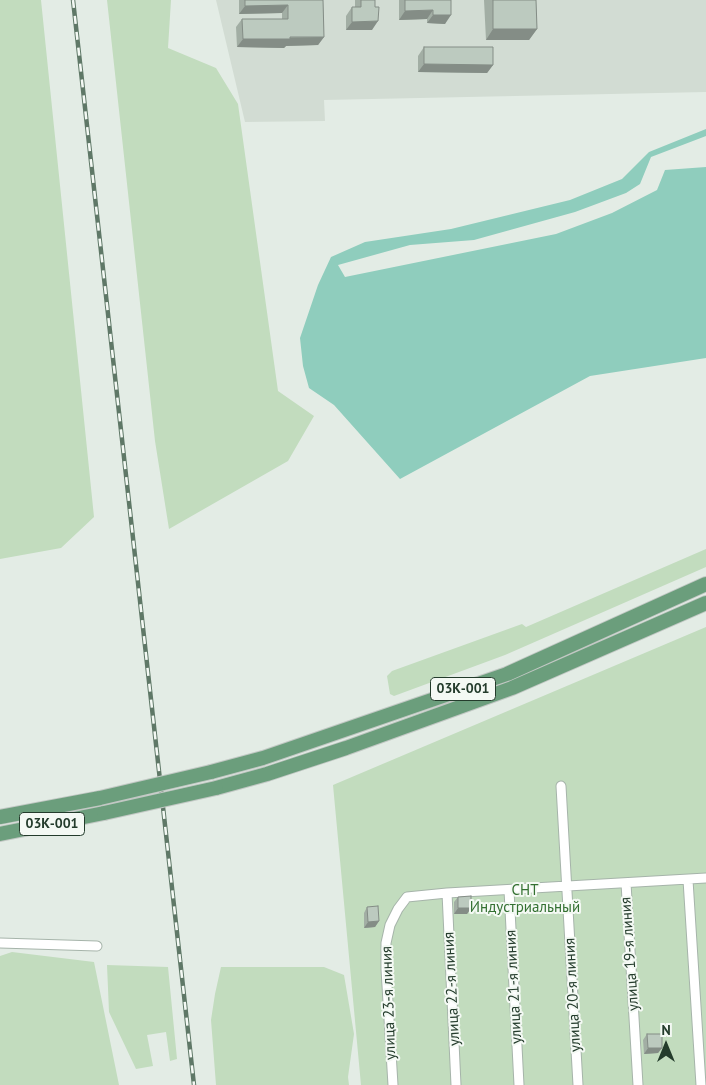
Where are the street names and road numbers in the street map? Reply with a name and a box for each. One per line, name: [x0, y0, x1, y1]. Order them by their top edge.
road number: 03К-001: [430, 678, 496, 701]
road number: 03К-001: [20, 812, 84, 836]
street label: улица 19-я линия: [617, 896, 643, 1012]
street label: улица 21-я линия: [502, 930, 526, 1044]
street label: улица 22-я линия: [440, 932, 464, 1046]
street label: улица 20-я линия: [561, 938, 585, 1052]
street label: улица 23-я линия: [378, 946, 400, 1060]

